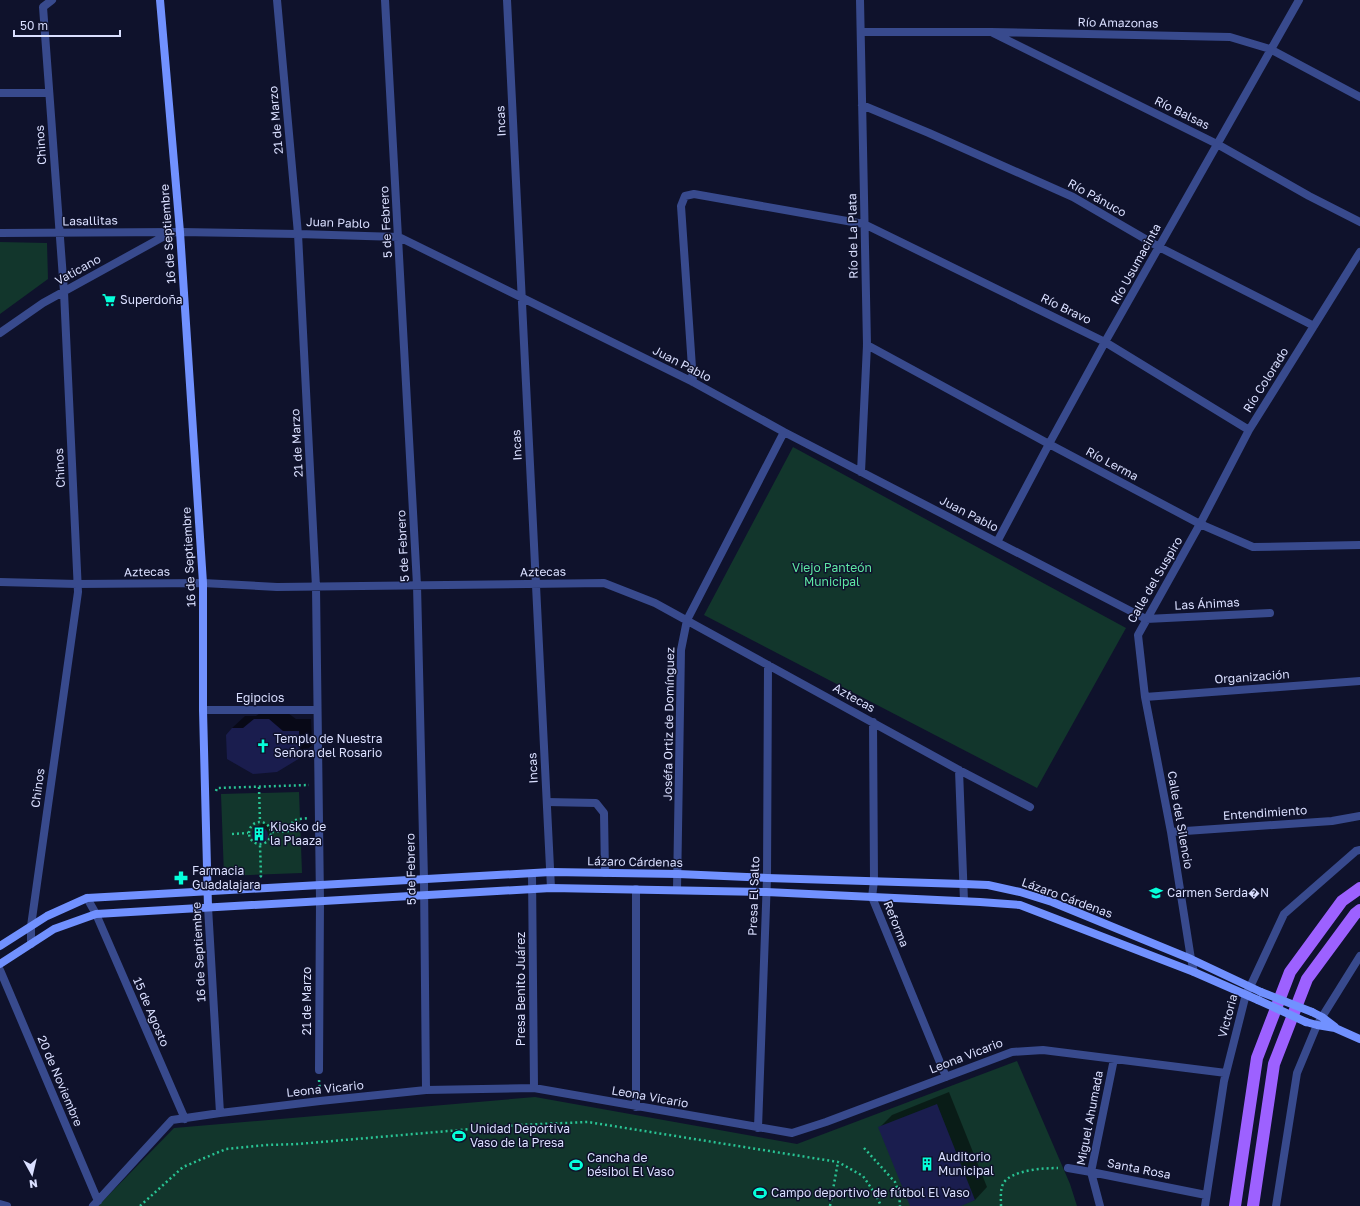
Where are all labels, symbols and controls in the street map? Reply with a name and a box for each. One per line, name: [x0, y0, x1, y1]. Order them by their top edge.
scale bar: [14, 12, 120, 38]
street label: Río Amazonas: [1077, 14, 1159, 31]
text: 50 m: [20, 18, 48, 33]
street label: 21 de Marzo: [265, 85, 286, 155]
street label: Río Balsas: [1152, 93, 1212, 132]
street label: Incas: [492, 105, 509, 137]
street label: Chinos: [32, 125, 49, 165]
street label: Río Pánuco: [1065, 175, 1129, 220]
street label: 16 de Septiembre: [157, 184, 178, 284]
street label: 5 de Febrero: [376, 186, 395, 258]
street label: Río de La Plata: [844, 193, 861, 279]
street label: Lasallitas: [62, 213, 118, 228]
street label: Juan Pablo: [306, 214, 370, 231]
street label: Río Usumacinta: [1107, 221, 1164, 307]
street label: Vaticano: [52, 251, 103, 288]
street label: Río Bravo: [1038, 290, 1094, 327]
supermarket icon: Superdoña: [101, 292, 117, 308]
place label: Superdoña: [120, 292, 183, 307]
street label: Juan Pablo: [650, 342, 714, 385]
street label: Río Colorado: [1240, 344, 1291, 415]
street label: 21 de Marzo: [287, 409, 306, 478]
street label: Incas: [508, 429, 525, 461]
street label: Río Lerma: [1083, 443, 1141, 484]
street label: Chinos: [51, 448, 68, 488]
street label: Juan Pablo: [937, 492, 1001, 535]
street label: 16 de Septiembre: [178, 507, 199, 607]
street label: 5 de Febrero: [393, 510, 412, 582]
street label: Calle del Suspiro: [1124, 534, 1185, 626]
park label: Viejo Panteón Municipal: [792, 560, 872, 589]
street label: Aztecas: [124, 564, 170, 579]
street label: Aztecas: [520, 564, 566, 579]
street label: Las Ánimas: [1174, 594, 1240, 613]
street label: Joséfa Ortiz de Domínguez: [660, 647, 677, 801]
street label: Organización: [1214, 666, 1290, 687]
street label: Aztecas: [831, 680, 878, 715]
street label: Egipcios: [236, 690, 284, 705]
place label: Templo de Nuestra Señora del Rosario: [274, 731, 382, 760]
church icon: Templo de Nuestra Señora del Rosario: [255, 738, 271, 754]
street label: Incas: [524, 752, 541, 784]
street label: Chinos: [27, 767, 48, 809]
street label: Calle del Silencio: [1164, 770, 1197, 870]
street label: Entendimiento: [1222, 802, 1308, 823]
place label: Kiosko de la Plaaza: [270, 819, 326, 848]
building icon: Kiosko de la Plaaza: [251, 826, 267, 842]
street label: 5 de Febrero: [402, 833, 419, 905]
street label: Lázaro Cárdenas: [587, 853, 683, 870]
street label: Presa El Salto: [745, 856, 762, 936]
place label: Farmacia Guadalajara: [192, 863, 261, 892]
pharmacy icon: Farmacia Guadalajara: [173, 870, 189, 886]
street label: Lázaro Cárdenas: [1020, 874, 1115, 921]
school or university icon: Carmen Serda�N: [1148, 885, 1164, 901]
place label: Carmen Serda�N: [1167, 885, 1269, 900]
street label: Reforma: [880, 899, 912, 949]
street label: 16 de Septiembre: [188, 902, 209, 1002]
street label: Presa Benito Juárez: [513, 932, 528, 1046]
street label: 21 de Marzo: [299, 967, 314, 1035]
street label: 15 de Agosto: [130, 975, 173, 1049]
street label: Victoria: [1215, 992, 1241, 1039]
street label: 20 de Noviembre: [35, 1033, 86, 1129]
street label: Leona Vicario: [927, 1035, 1005, 1076]
street label: Miguel Ahumada: [1073, 1069, 1106, 1167]
street label: Leona Vicario: [286, 1077, 364, 1100]
street label: Leona Vicario: [611, 1082, 690, 1111]
place label: Unidad Deportiva Vaso de la Presa: [470, 1121, 570, 1150]
sports icon: Unidad Deportiva Vaso de la Presa: [451, 1128, 467, 1144]
place label: Auditorio Municipal: [938, 1149, 994, 1178]
place label: Cancha de bésibol El Vaso: [587, 1150, 674, 1179]
north arrow: [12, 1154, 52, 1194]
street label: Santa Rosa: [1106, 1155, 1172, 1182]
building icon: Auditorio Municipal: [919, 1156, 935, 1172]
sports icon: Cancha de bésibol El Vaso: [568, 1157, 584, 1173]
text: N: [28, 1177, 39, 1191]
sports icon: Campo deportivo de fútbol El Vaso: [752, 1185, 768, 1201]
place label: Campo deportivo de fútbol El Vaso: [771, 1185, 970, 1200]

